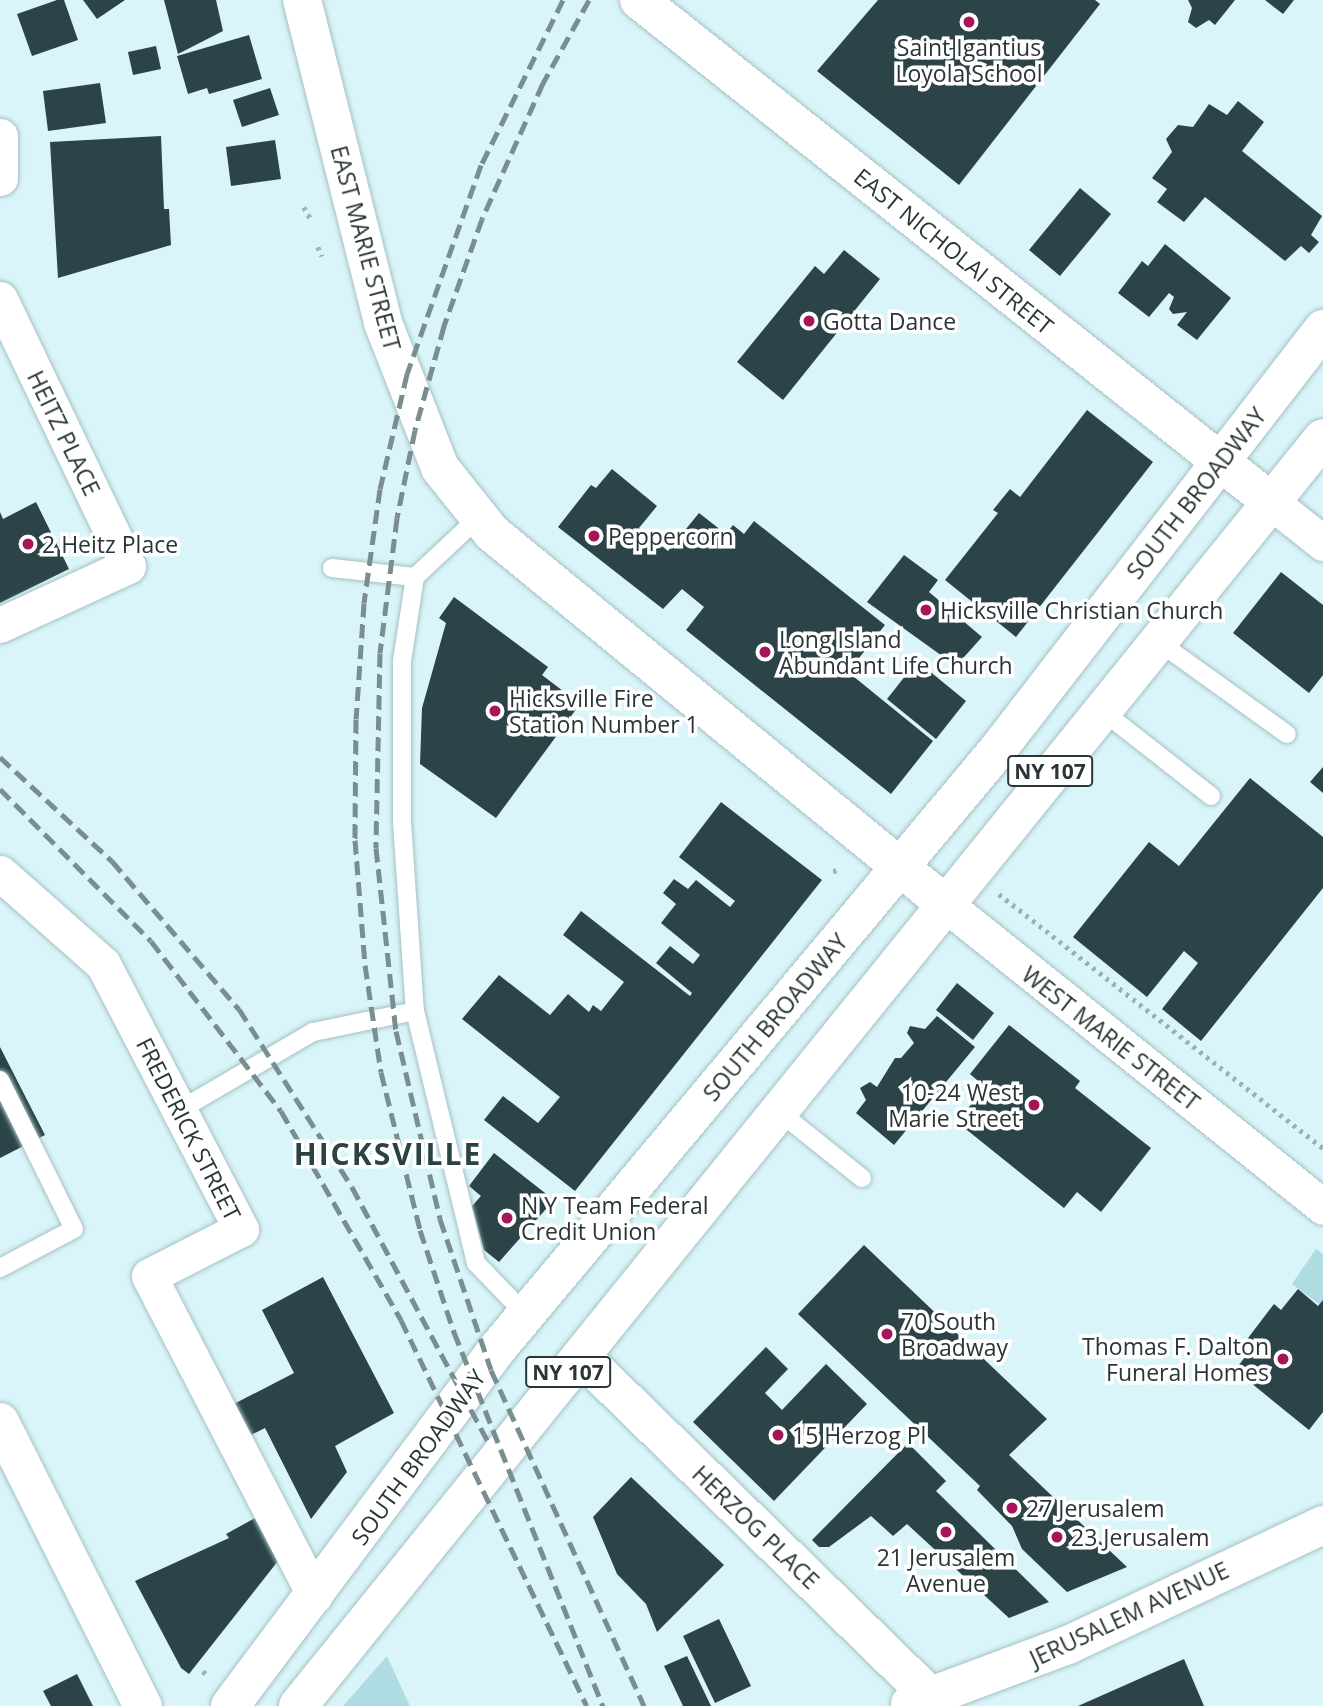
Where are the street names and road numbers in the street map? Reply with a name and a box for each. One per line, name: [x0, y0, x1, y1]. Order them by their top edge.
street label: EAST MARIE STREET: [325, 143, 407, 353]
street label: EAST NICHOLAI STREET: [849, 162, 1059, 340]
street label: HEITZ PLACE: [22, 366, 106, 500]
street label: SOUTH BROADWAY: [1121, 402, 1271, 584]
road number: NY 107: [1006, 754, 1094, 788]
street label: SOUTH BROADWAY: [697, 928, 853, 1106]
street label: WEST MARIE STREET: [1017, 960, 1205, 1116]
street label: FREDERICK STREET: [131, 1033, 247, 1225]
road number: NY 107: [524, 1354, 612, 1390]
street label: SOUTH BROADWAY: [345, 1364, 491, 1550]
street label: HERZOG PLACE: [687, 1460, 825, 1594]
street label: JERUSALEM AVENUE: [1025, 1556, 1233, 1672]

